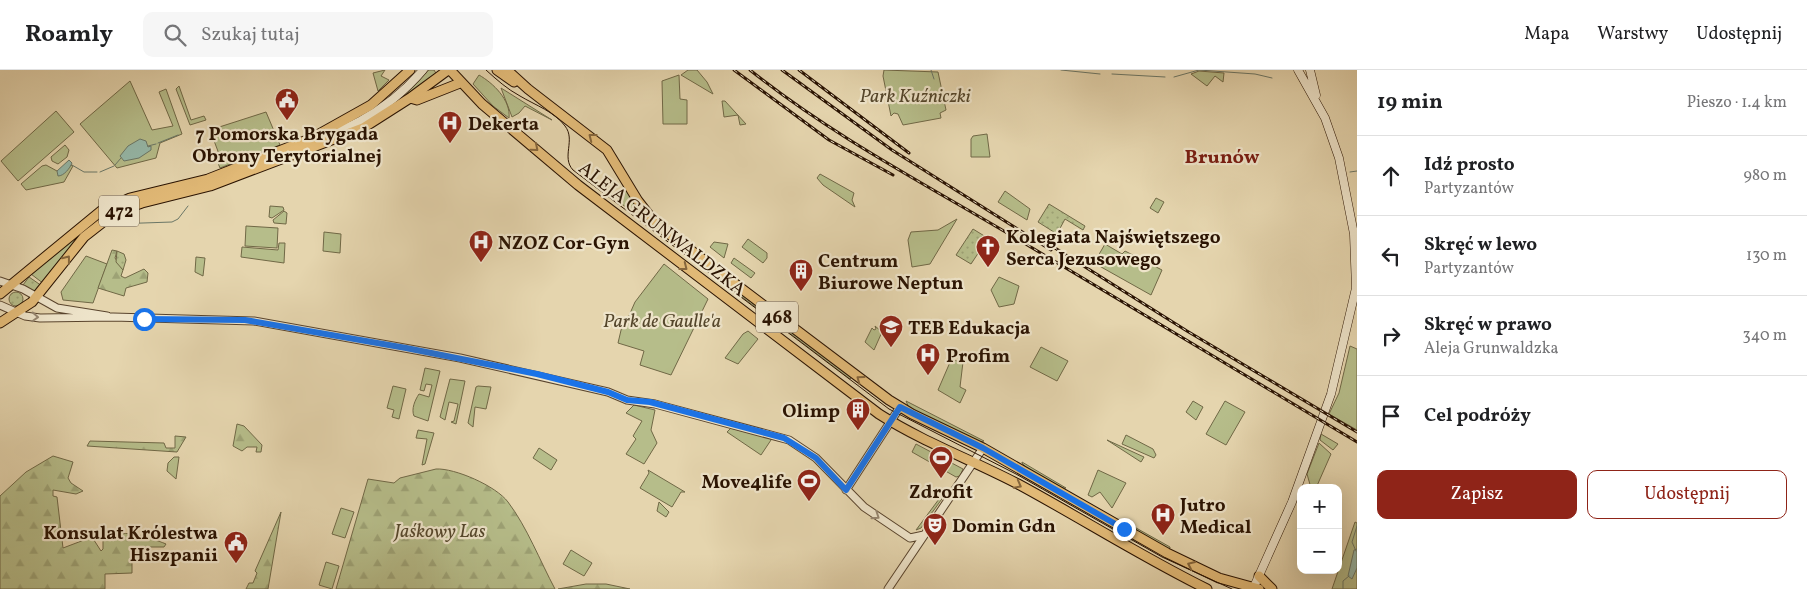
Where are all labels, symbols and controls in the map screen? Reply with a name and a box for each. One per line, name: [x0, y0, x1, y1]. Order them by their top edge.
search box: [143, 12, 493, 57]
text: Roamly: [25, 18, 113, 52]
icon: search: [161, 21, 189, 49]
text: Szukaj tutaj: [201, 22, 300, 48]
text: Mapa: [1524, 22, 1569, 47]
text: Warstwy: [1597, 22, 1668, 47]
text: Udostępnij: [1696, 22, 1782, 47]
park label: Park Kuźniczki: [860, 84, 971, 110]
public building icon: 7 Pomorska Brygada Obrony Terytorialnej: [274, 87, 300, 121]
text: 19 min: [1377, 88, 1443, 117]
text: Pieszo · 1.4 km: [1687, 92, 1787, 114]
hospital icon: Dekerta: [437, 110, 463, 144]
place label: Dekerta: [468, 112, 539, 138]
place label: 7 Pomorska Brygada Obrony Terytorialnej: [192, 122, 382, 170]
one-way arrow: [589, 135, 598, 143]
one-way arrow: [529, 142, 538, 151]
district label: Brunów: [1185, 144, 1260, 172]
text: Idź prosto: [1424, 152, 1515, 178]
street label: ALEJA GRUNWALDZKA: [573, 156, 751, 303]
icon: ahead: [1377, 162, 1405, 190]
text: 980 m: [1744, 165, 1787, 187]
text: Partyzantów: [1424, 178, 1514, 200]
road number: 472: [99, 195, 139, 226]
place label: Kolegiata Najświętszego Serca Jezusowego: [1006, 225, 1221, 273]
hospital icon: NZOZ Cor-Gyn: [468, 229, 494, 263]
place label: NZOZ Cor-Gyn: [498, 231, 630, 257]
text: Skręć w lewo: [1424, 232, 1537, 258]
church icon: Kolegiata Najświętszego Serca Jezusowego: [975, 234, 1001, 268]
icon: left: [1377, 242, 1405, 270]
text: 130 m: [1746, 245, 1787, 267]
place label: Centrum Biurowe Neptun: [818, 249, 964, 297]
one-way arrow: [61, 256, 69, 265]
building icon: Centrum Biurowe Neptun: [788, 258, 814, 292]
text: Partyzantów: [1424, 258, 1514, 280]
one-way arrow: [678, 262, 687, 270]
road number: 468: [756, 302, 798, 332]
route start: [133, 308, 156, 331]
park label: Park de Gaulle'a: [603, 309, 721, 335]
one-way arrow: [31, 311, 39, 322]
text: Skręć w prawo: [1424, 312, 1552, 338]
school or university icon: TEB Edukacja: [878, 314, 904, 348]
place label: TEB Edukacja: [908, 316, 1030, 342]
icon: right: [1377, 322, 1405, 350]
text: 340 m: [1743, 325, 1787, 347]
text: Aleja Grunwaldzka: [1424, 338, 1559, 360]
hospital icon: Profim: [915, 342, 941, 376]
place label: Profim: [946, 344, 1010, 370]
one-way arrow: [856, 376, 866, 385]
building icon: Olimp: [845, 397, 871, 431]
place label: Olimp: [782, 399, 840, 425]
icon: arrive: [1377, 402, 1405, 430]
text: Cel podróży: [1424, 403, 1531, 429]
sports icon: Zdrofit: [928, 445, 954, 479]
sports icon: Move4life: [796, 468, 822, 502]
place label: Move4life: [702, 470, 792, 496]
button: Zapisz: [1377, 470, 1577, 519]
button: Udostępnij: [1587, 470, 1787, 519]
one-way arrow: [1012, 479, 1021, 489]
place label: Zdrofit: [909, 480, 973, 506]
map controls: [1297, 484, 1342, 574]
button: +: [1297, 484, 1342, 529]
place label: Jutro Medical: [1179, 493, 1251, 541]
hospital icon: Jutro Medical: [1150, 502, 1176, 536]
one-way arrow: [871, 510, 880, 519]
theatre icon: Domin Gdn: [922, 512, 948, 546]
place label: Domin Gdn: [952, 514, 1056, 540]
route end: [1113, 518, 1136, 541]
park label: Jaśkowy Las: [392, 519, 486, 545]
place label: Konsulat Królestwa Hiszpanii: [43, 521, 218, 569]
button: −: [1297, 529, 1342, 574]
public building icon: Konsulat Królestwa Hiszpanii: [223, 530, 249, 564]
one-way arrow: [1188, 562, 1197, 572]

